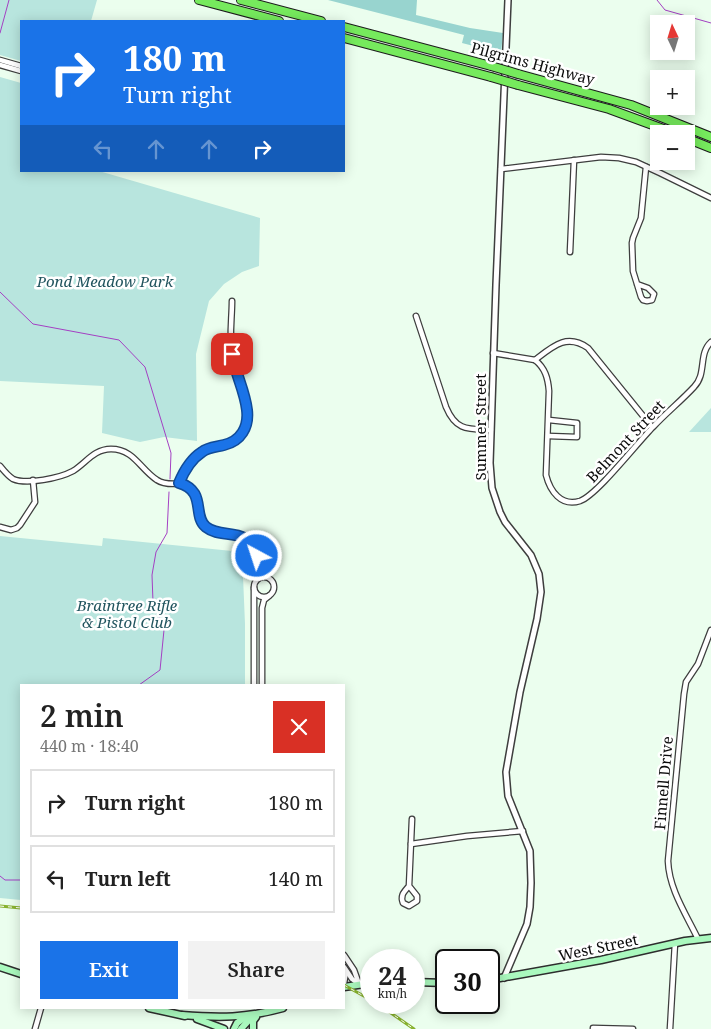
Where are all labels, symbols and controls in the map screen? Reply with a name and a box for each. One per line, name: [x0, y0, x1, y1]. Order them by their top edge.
north arrow: [650, 15, 695, 60]
map controls: [650, 15, 695, 170]
text: 180 m: [123, 34, 226, 81]
street label: Pilgrims Highway: [469, 37, 597, 89]
icon: right: [40, 40, 105, 105]
button: +: [650, 70, 695, 115]
text: Turn right: [123, 79, 232, 109]
button: −: [650, 125, 695, 170]
icon: left: [89, 135, 117, 163]
icon: ahead: [142, 135, 170, 163]
icon: ahead: [195, 135, 223, 163]
icon: right: [248, 135, 276, 163]
park label: Pond Meadow Park: [36, 271, 174, 291]
pin: [211, 333, 253, 375]
icon: arrive: [218, 340, 246, 368]
street label: Summer Street: [470, 374, 490, 480]
street label: Belmont Street: [582, 395, 668, 487]
position arrow: [230, 529, 282, 581]
park label: Braintree Rifle & Pistol Club: [76, 595, 178, 632]
text: 2 min: [40, 695, 124, 736]
button: close: [273, 701, 325, 753]
text: 440 m · 18:40: [40, 735, 139, 757]
street label: Finnell Drive: [649, 735, 677, 831]
icon: right: [42, 789, 70, 817]
text: Turn right: [85, 790, 185, 816]
text: 180 m: [268, 790, 323, 816]
icon: left: [42, 865, 70, 893]
text: Turn left: [85, 866, 171, 892]
text: 140 m: [268, 866, 323, 892]
street label: West Street: [556, 929, 640, 965]
button: Exit: [40, 941, 178, 999]
button: Share: [188, 941, 325, 999]
speed limit sign: 30: [435, 949, 500, 1014]
text: 24: [378, 958, 407, 992]
text: km/h: [378, 985, 407, 1002]

